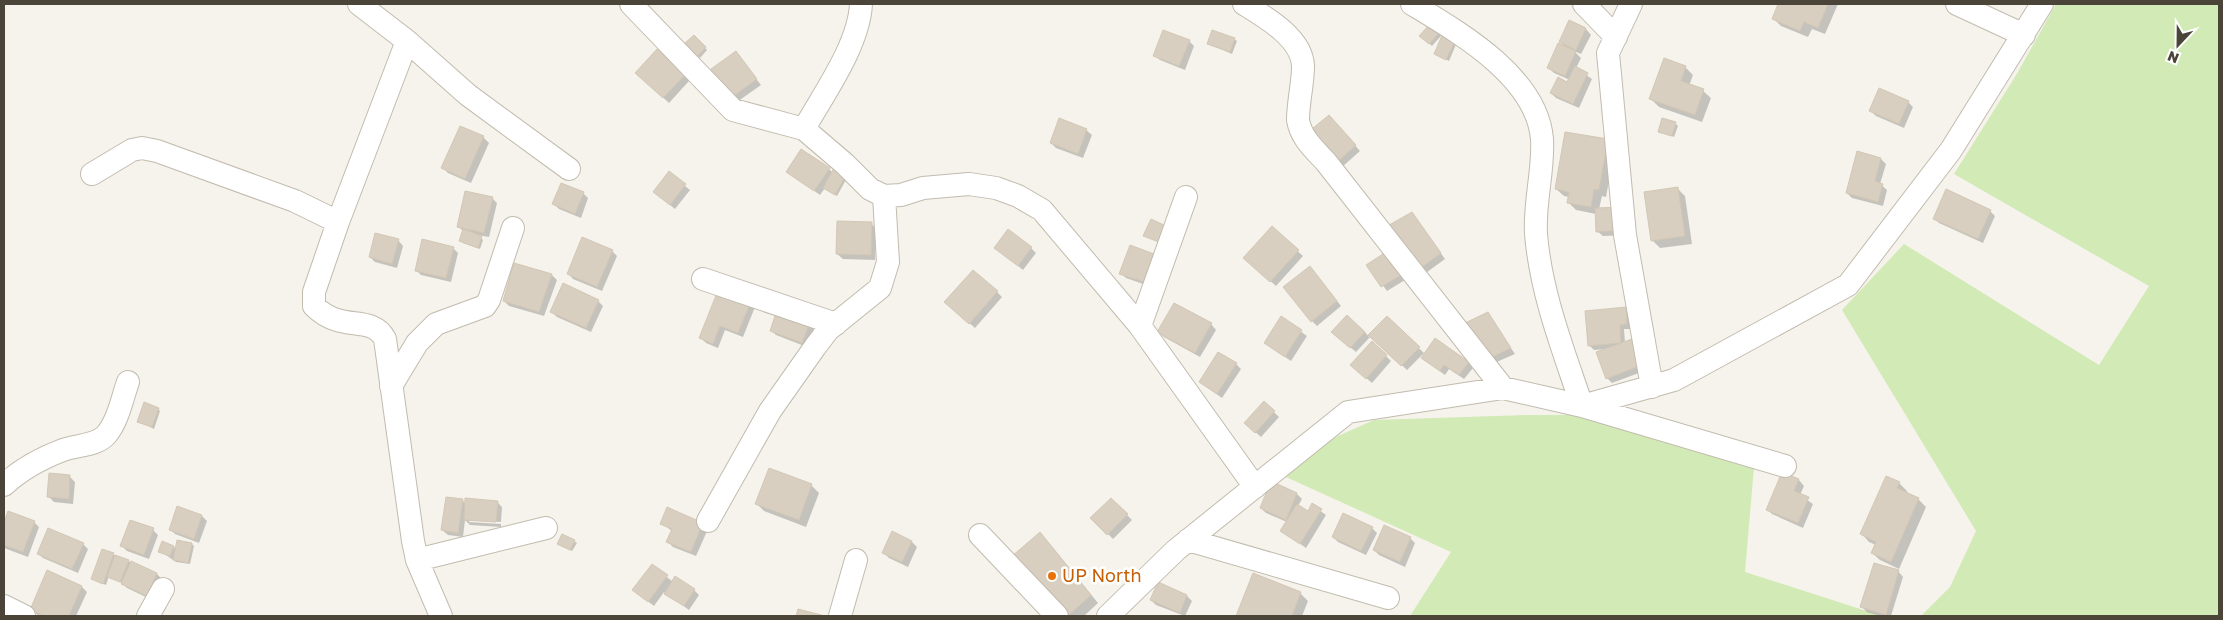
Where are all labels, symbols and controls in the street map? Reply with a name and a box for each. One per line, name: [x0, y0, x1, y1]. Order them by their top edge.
north arrow: [2153, 20, 2203, 70]
text: N: [2165, 48, 2181, 67]
place label: UP North: [1062, 564, 1142, 586]
marker: UP North: [1046, 570, 1058, 582]

